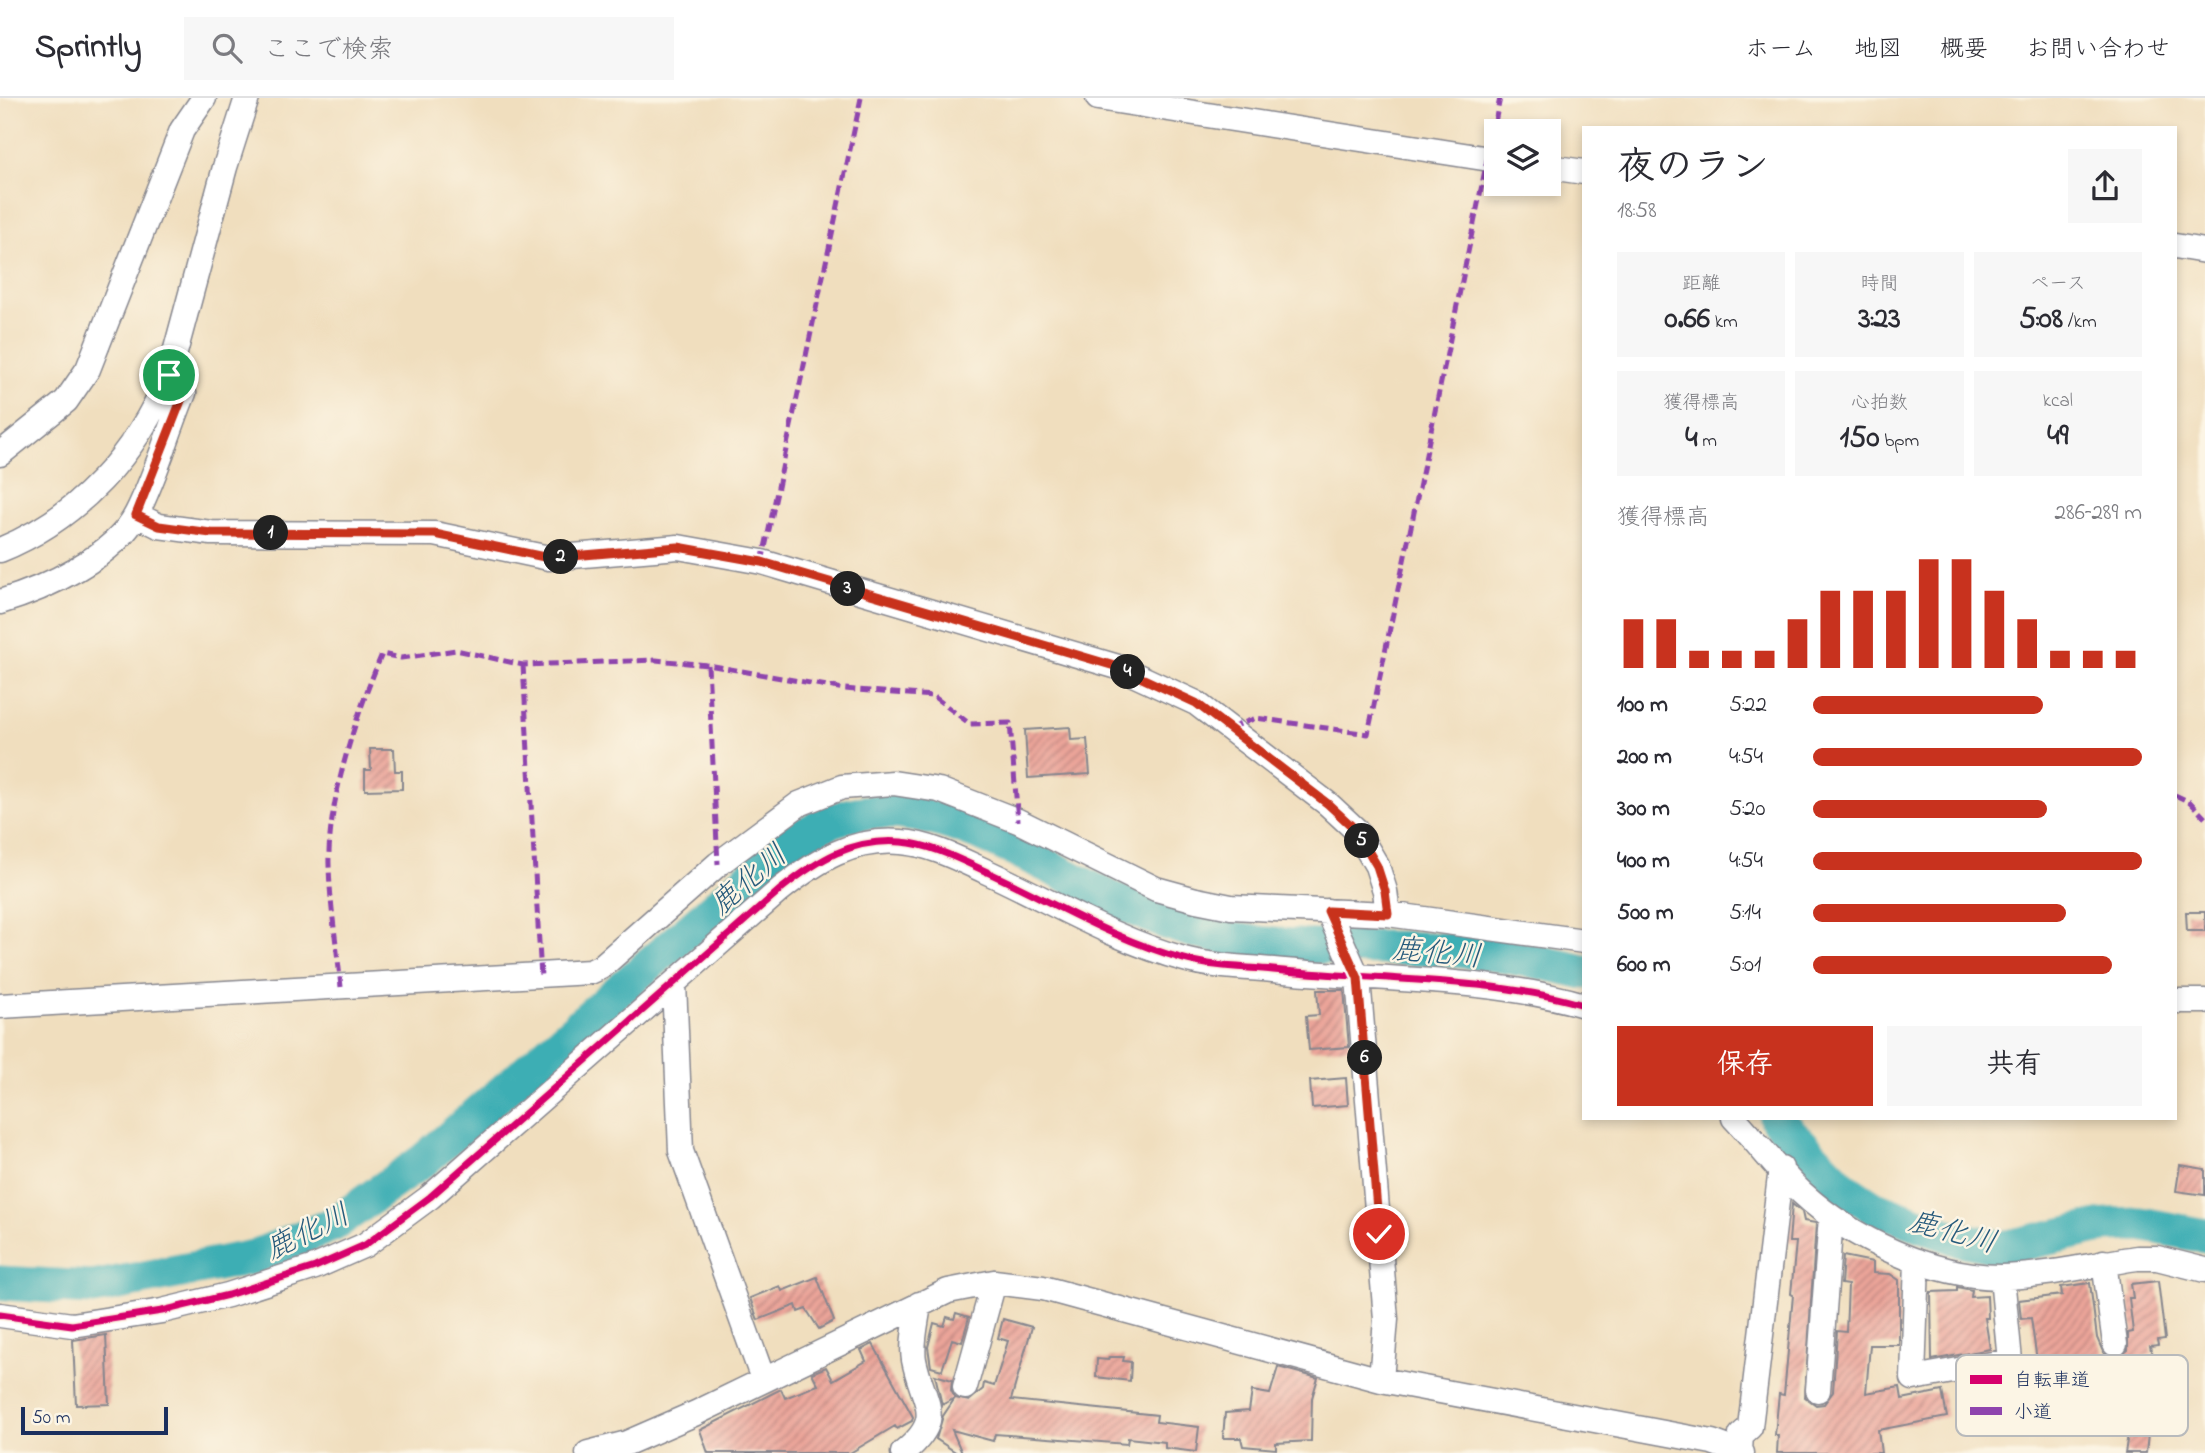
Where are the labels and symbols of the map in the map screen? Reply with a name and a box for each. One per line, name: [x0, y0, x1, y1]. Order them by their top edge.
pin: [139, 345, 199, 405]
pin: 1: [254, 516, 288, 550]
pin: 2: [544, 540, 578, 574]
pin: 3: [830, 572, 866, 606]
pin: 4: [1110, 654, 1146, 690]
pin: 5: [1344, 824, 1380, 858]
water label: 鹿化川: [702, 835, 798, 927]
water label: 鹿化川: [1390, 929, 1483, 981]
pin: 6: [1348, 1040, 1382, 1076]
water label: 鹿化川: [258, 1194, 358, 1273]
water label: 鹿化川: [1903, 1201, 2001, 1267]
pin: [1349, 1204, 1409, 1264]
legend: [1956, 1355, 2188, 1436]
text: 自転車道: [2014, 1368, 2090, 1395]
text: 小道: [2014, 1400, 2052, 1427]
scale bar: [21, 1404, 168, 1436]

